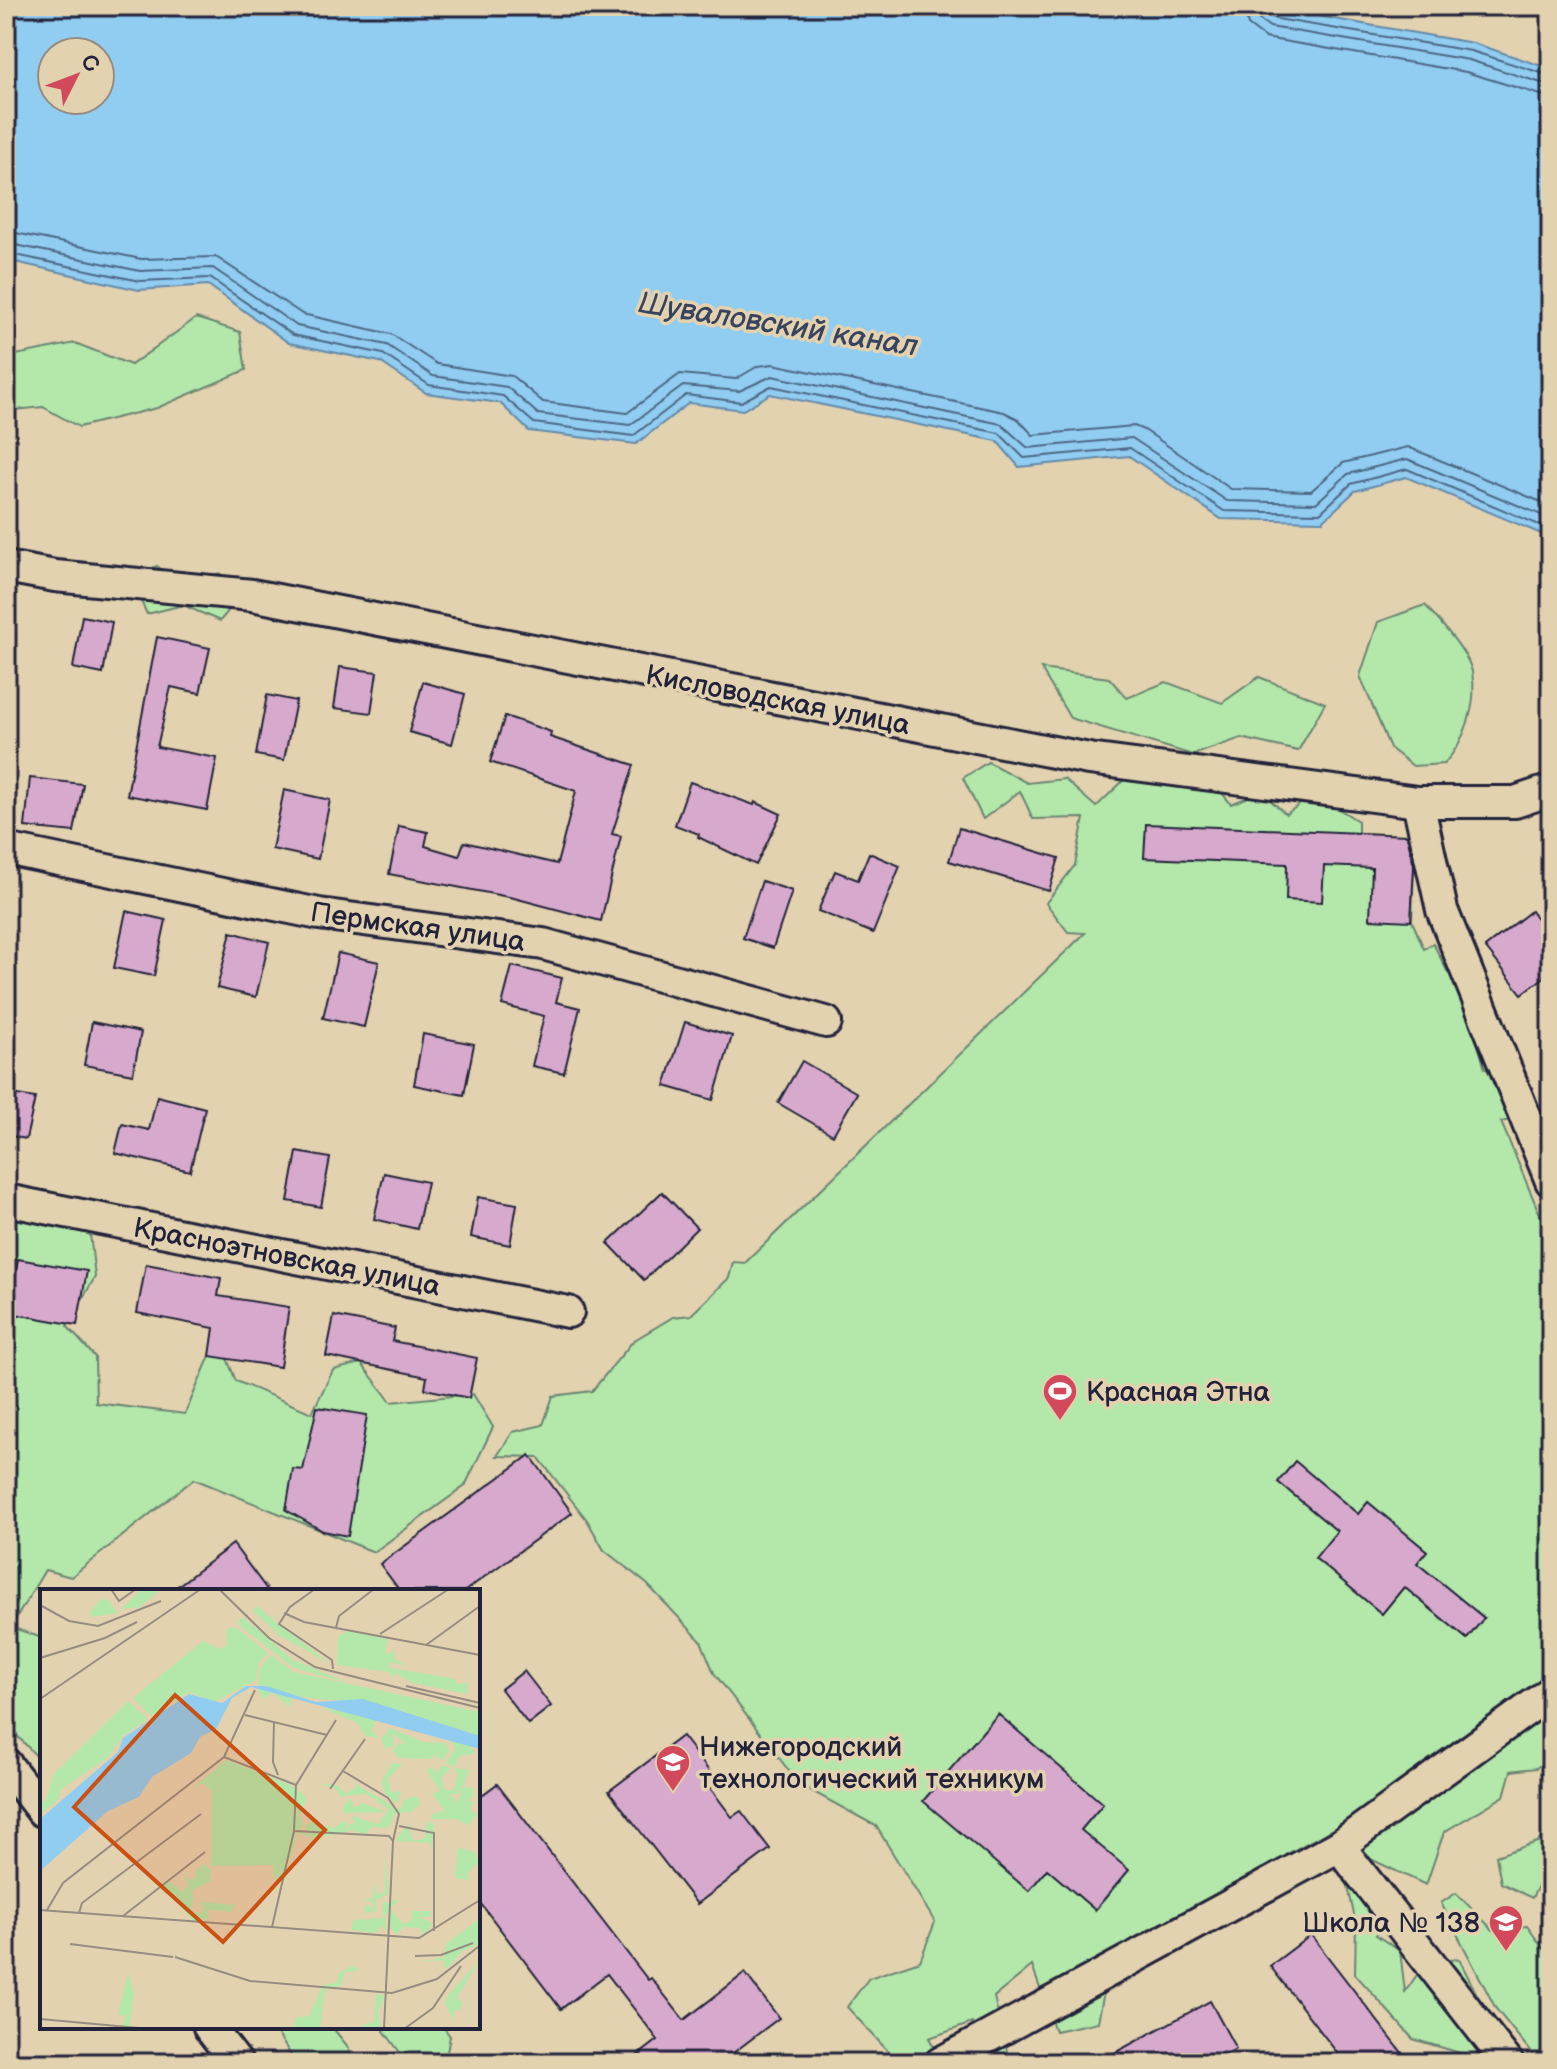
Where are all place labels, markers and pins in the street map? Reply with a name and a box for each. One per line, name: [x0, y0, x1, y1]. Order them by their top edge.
sports icon: Красная Этна: [1041, 1372, 1079, 1422]
place label: Красная Этна: [1086, 1376, 1270, 1409]
place label: Нижегородский технологический техникум: [699, 1731, 1044, 1796]
school or university icon: Нижегородский технологический техникум: [654, 1743, 692, 1793]
school or university icon: Школа № 138: [1487, 1903, 1525, 1953]
place label: Школа № 138: [1302, 1907, 1480, 1940]

